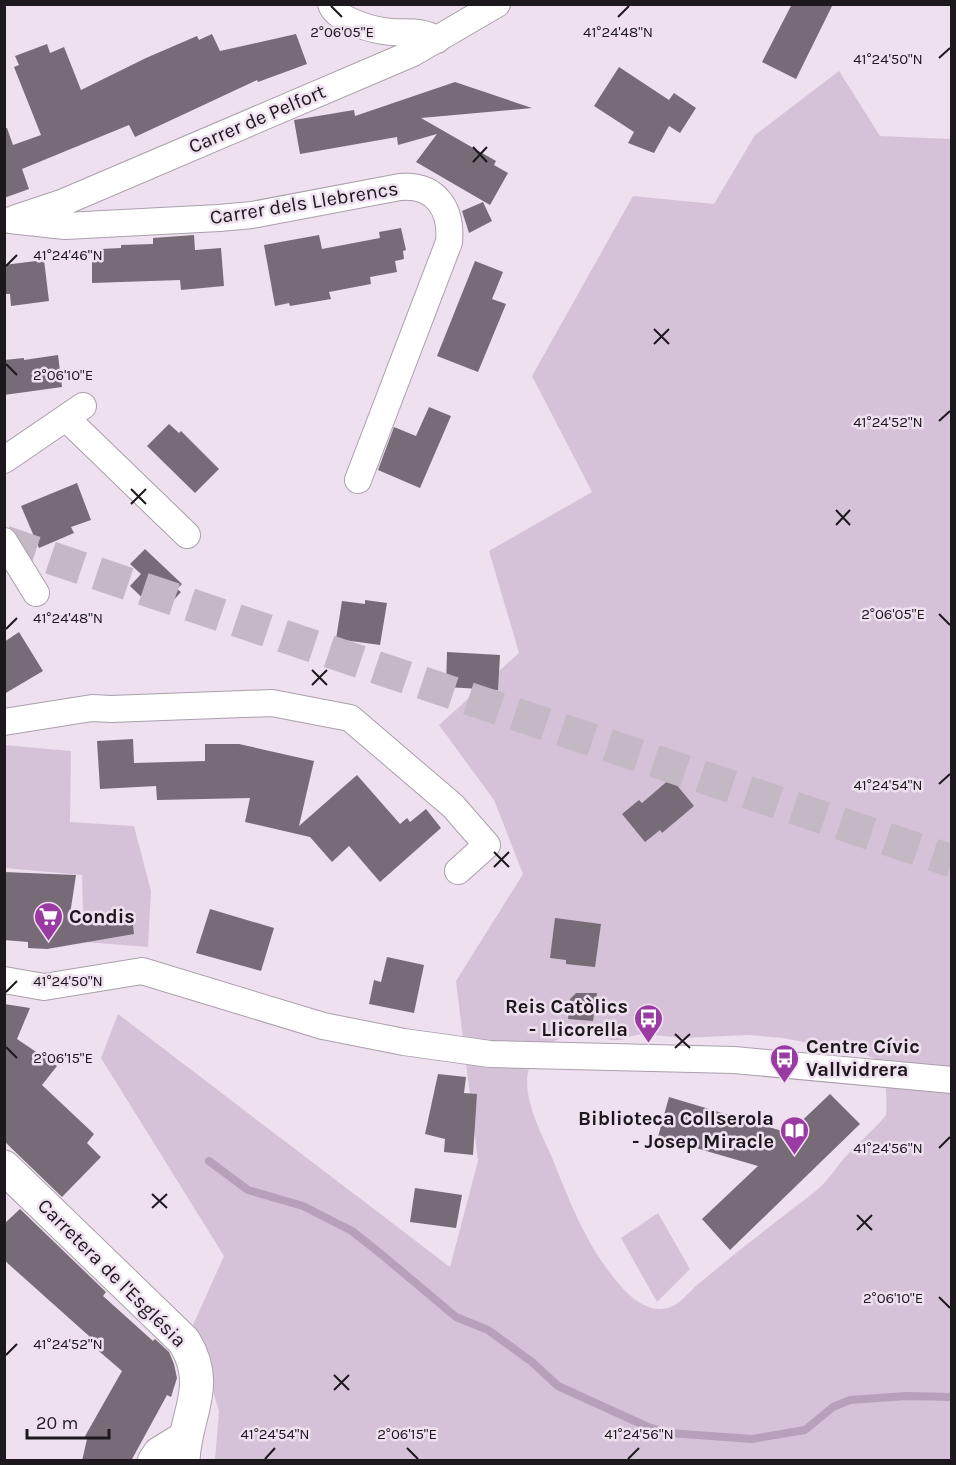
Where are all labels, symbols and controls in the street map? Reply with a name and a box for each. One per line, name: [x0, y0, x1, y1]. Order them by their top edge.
text: 2°06'05"E: [310, 23, 374, 41]
text: 41°24'48"N: [583, 23, 653, 41]
text: 41°24'50"N: [853, 50, 923, 68]
street label: Carrer de Pelfort: [185, 80, 329, 158]
street label: Carrer dels Llebrencs: [208, 177, 400, 229]
text: 41°24'46"N: [33, 246, 103, 264]
text: 2°06'10"E: [33, 366, 93, 384]
text: 41°24'52"N: [853, 413, 923, 431]
text: 2°06'05"E: [861, 605, 925, 623]
text: 41°24'48"N: [33, 609, 103, 627]
text: 41°24'54"N: [853, 776, 923, 794]
supermarket icon: Condis: [32, 900, 64, 942]
place label: Condis: [69, 905, 135, 928]
text: 41°24'50"N: [33, 972, 103, 990]
place label: Reis Catòlics - Llicorella: [505, 995, 628, 1041]
bus stop icon: Reis Catòlics - Llicorella: [633, 1002, 665, 1044]
place label: Centre Cívic Vallvidrera: [806, 1035, 920, 1081]
bus stop icon: Centre Cívic Vallvidrera: [769, 1042, 801, 1084]
text: 2°06'15"E: [33, 1049, 93, 1067]
place label: Biblioteca Collserola - Josep Miracle: [578, 1107, 774, 1153]
library icon: Biblioteca Collserola - Josep Miracle: [779, 1114, 811, 1156]
text: 41°24'56"N: [853, 1139, 923, 1157]
street label: Carretera de l'Església: [33, 1194, 191, 1352]
text: 2°06'10"E: [863, 1289, 923, 1307]
text: 41°24'52"N: [33, 1335, 103, 1353]
scale bar: [27, 1402, 110, 1440]
text: 20 m: [36, 1412, 78, 1434]
text: 41°24'54"N: [240, 1425, 310, 1443]
text: 2°06'15"E: [377, 1425, 437, 1443]
text: 41°24'56"N: [604, 1425, 674, 1443]

